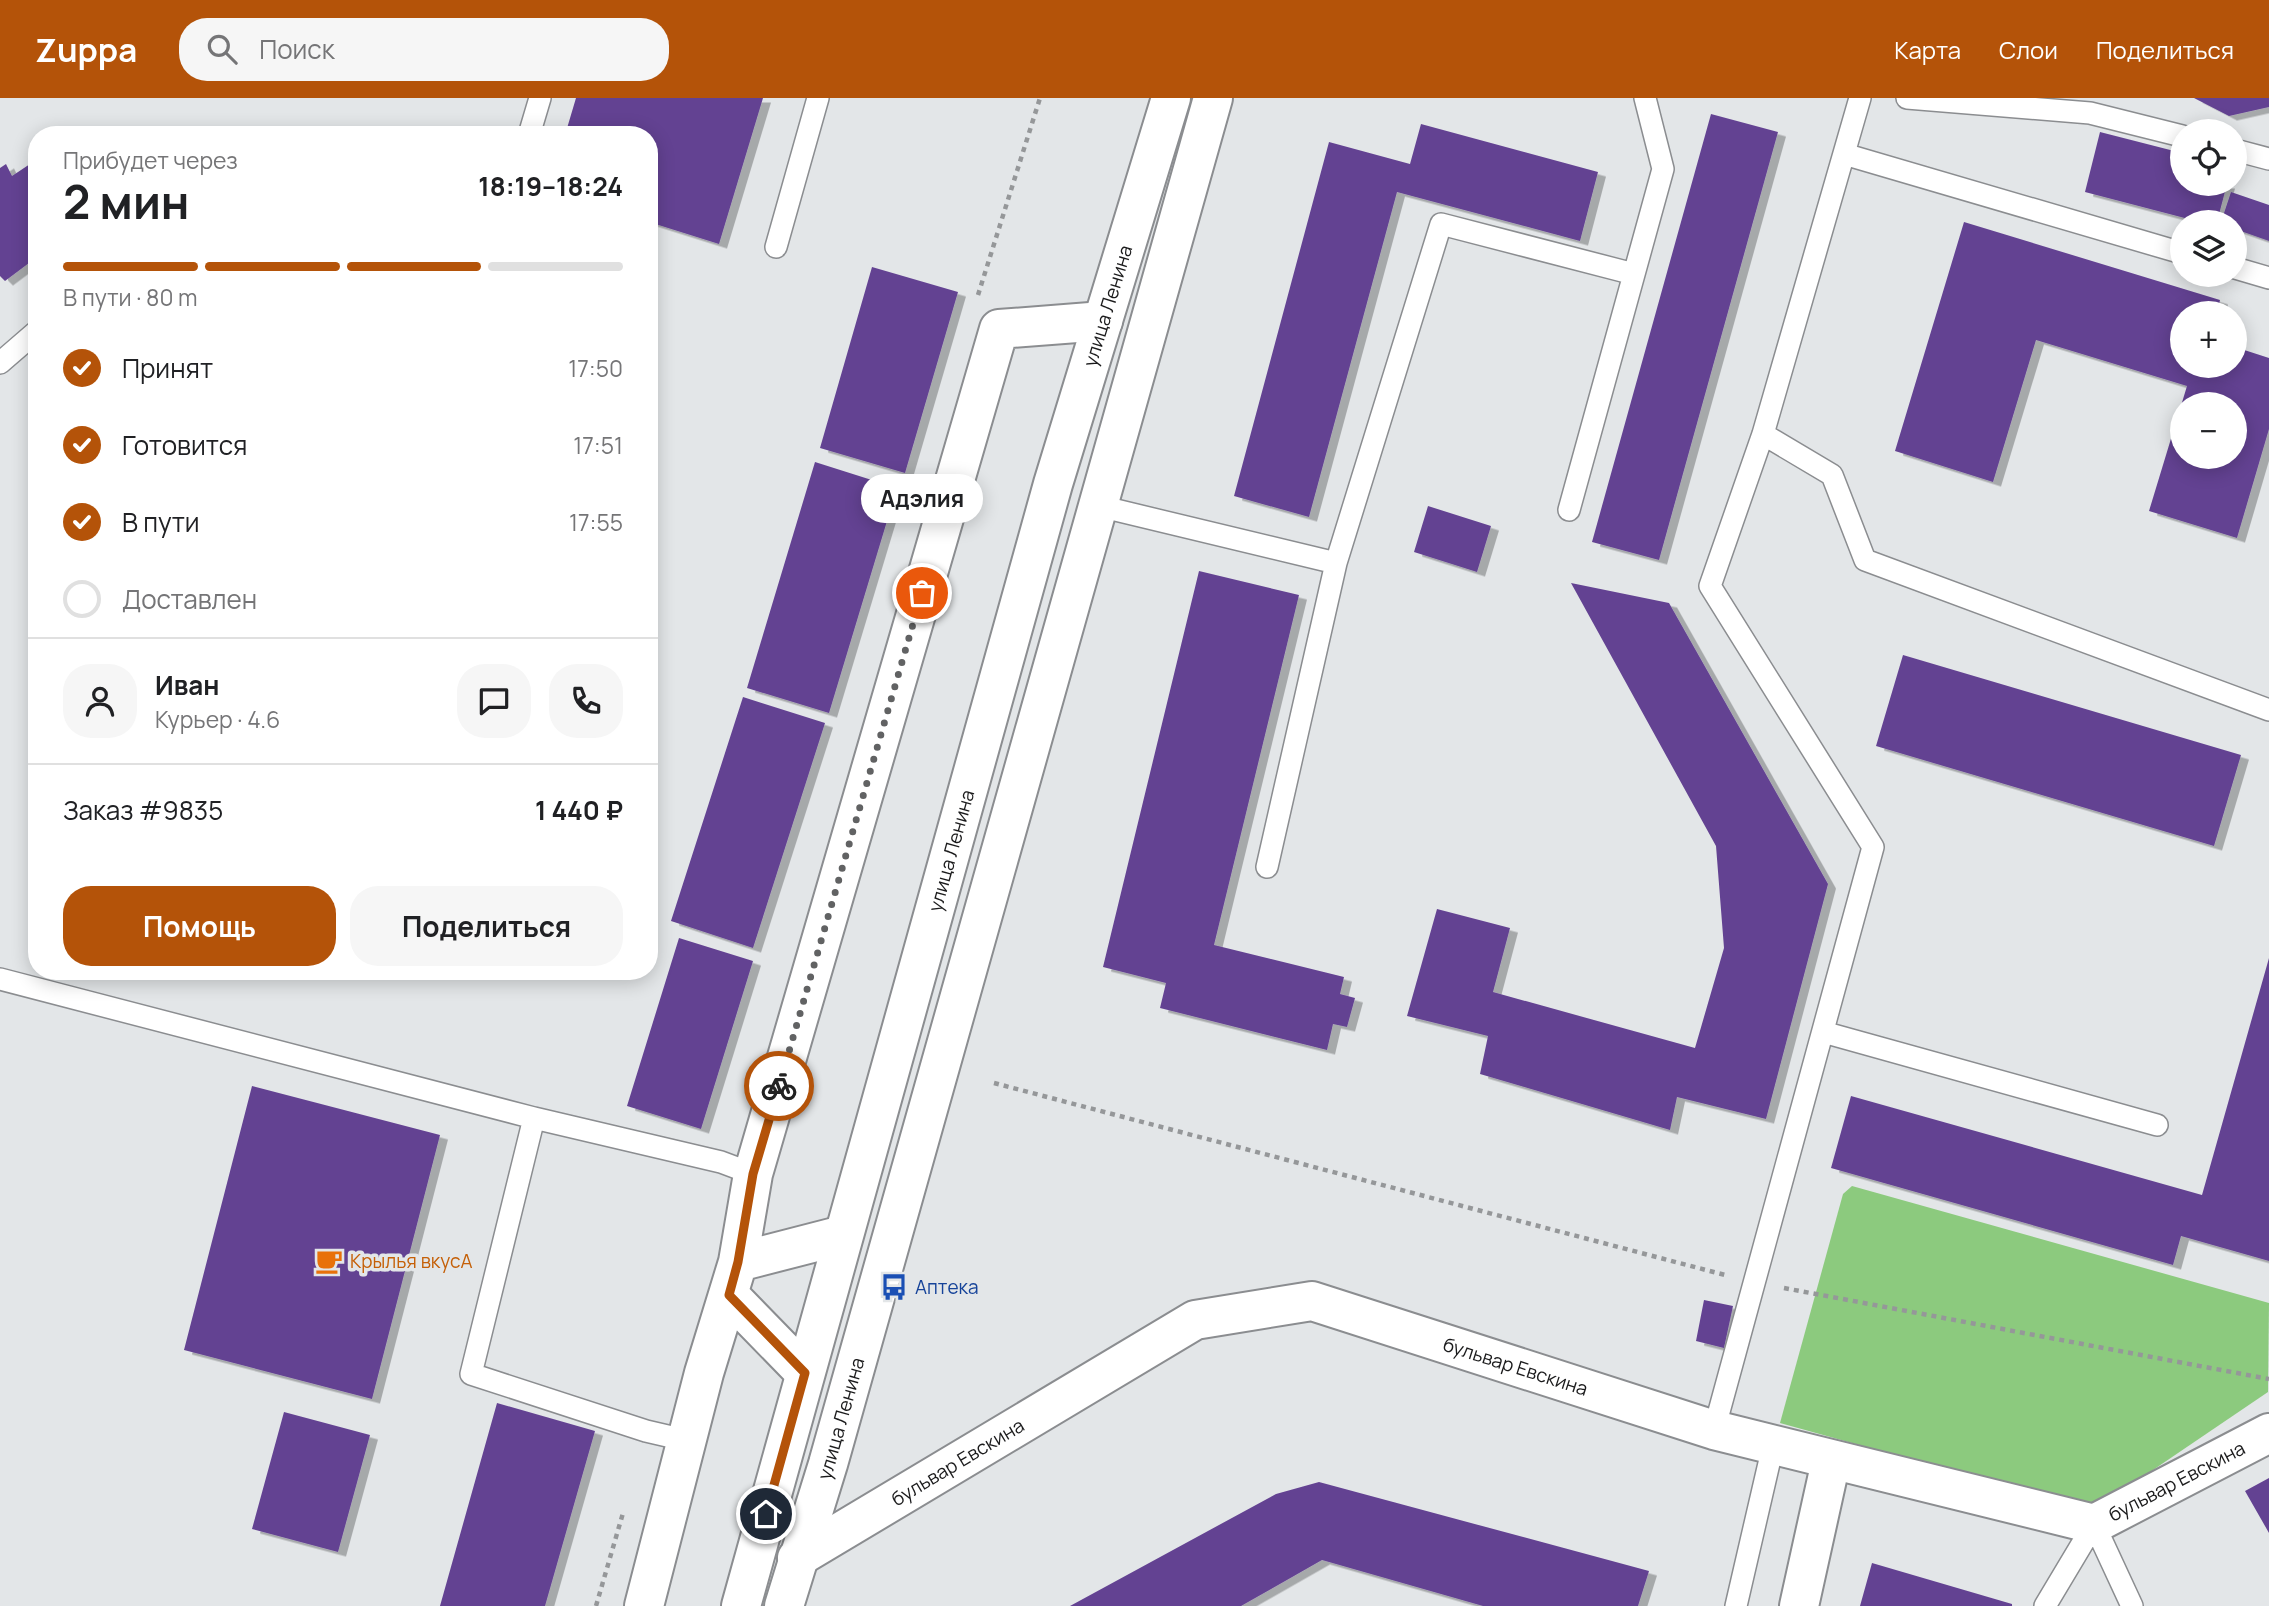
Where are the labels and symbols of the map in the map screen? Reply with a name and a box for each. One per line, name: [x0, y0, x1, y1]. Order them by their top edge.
street label: улица Ленина: [1077, 242, 1138, 370]
callout: Адэлия: [861, 474, 983, 523]
pin: [892, 563, 952, 623]
street label: улица Ленина: [922, 787, 980, 915]
courier: [744, 1051, 814, 1121]
cafe icon: Крылья вкусА: [314, 1246, 344, 1276]
place label: Крылья вкусА: [350, 1248, 472, 1274]
bus stop icon: Аптека: [879, 1272, 909, 1302]
place label: Аптека: [915, 1274, 979, 1300]
street label: бульвар Евскина: [1440, 1331, 1591, 1402]
street label: улица Ленина: [811, 1354, 870, 1483]
street label: бульвар Евскина: [886, 1412, 1029, 1512]
street label: бульвар Евскина: [2104, 1435, 2249, 1527]
pin: [736, 1484, 796, 1544]

